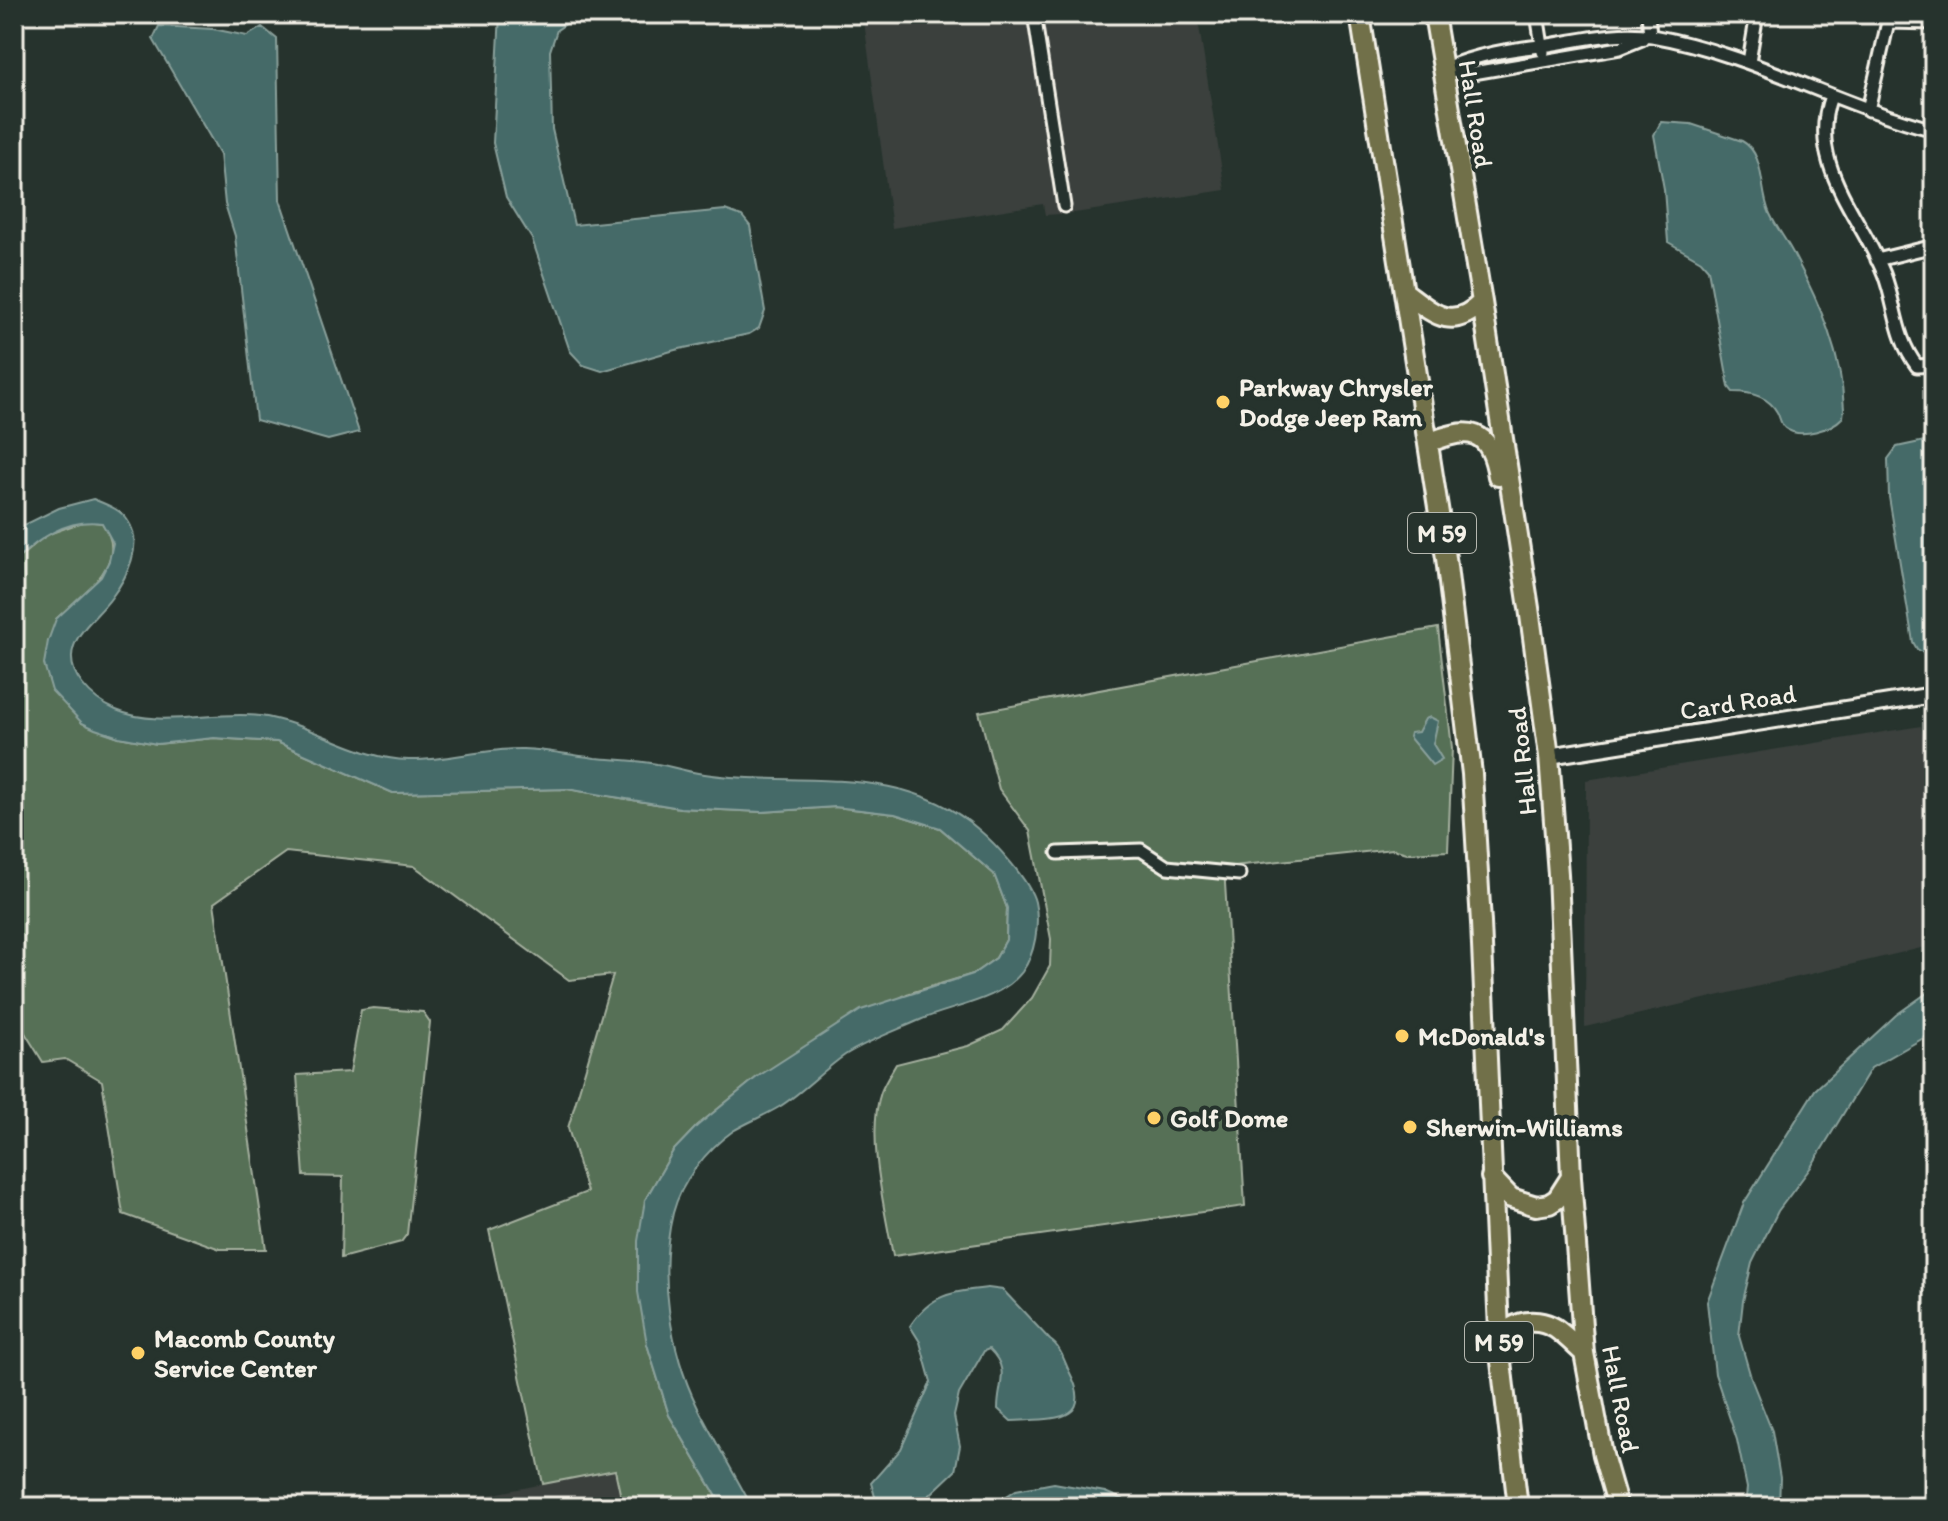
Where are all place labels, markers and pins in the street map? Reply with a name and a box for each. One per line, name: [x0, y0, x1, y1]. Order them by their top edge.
place label: Parkway Chrysler Dodge Jeep Ram: [1239, 371, 1434, 433]
marker: Parkway Chrysler Dodge Jeep Ram: [1214, 393, 1232, 411]
place label: McDonald's: [1418, 1020, 1545, 1052]
marker: McDonald's: [1393, 1027, 1411, 1045]
place label: Golf Dome: [1170, 1102, 1288, 1134]
marker: Golf Dome: [1145, 1109, 1163, 1127]
place label: Sherwin-Williams: [1426, 1111, 1623, 1143]
marker: Sherwin-Williams: [1401, 1118, 1419, 1136]
place label: Macomb County Service Center: [154, 1322, 335, 1384]
marker: Macomb County Service Center: [129, 1344, 147, 1362]

